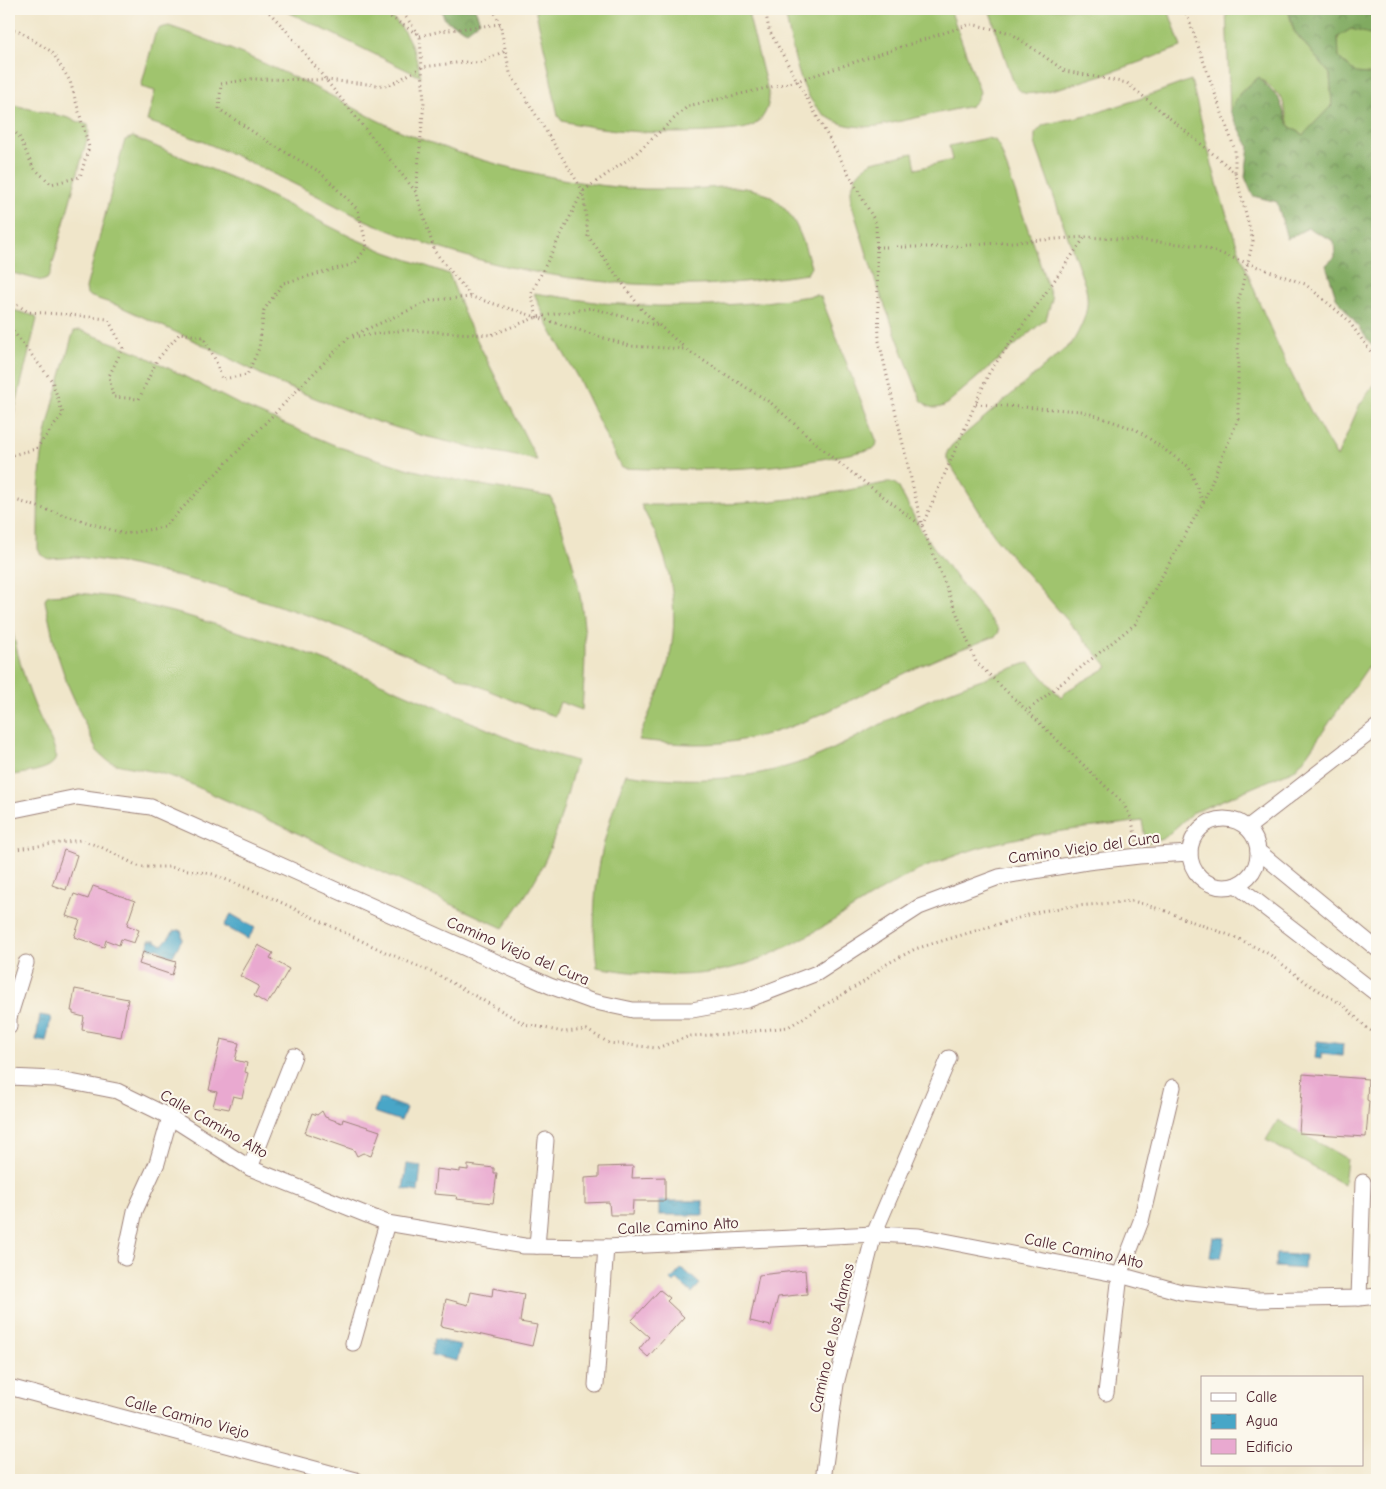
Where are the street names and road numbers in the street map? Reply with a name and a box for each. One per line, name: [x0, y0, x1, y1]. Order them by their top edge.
street label: Camino Viejo del Cura: [1007, 828, 1161, 868]
street label: Camino Viejo del Cura: [444, 913, 592, 989]
street label: Calle Camino Alto: [157, 1086, 271, 1162]
street label: Calle Camino Alto: [617, 1214, 739, 1238]
street label: Calle Camino Alto: [1023, 1230, 1145, 1272]
street label: Camino de los Álamos: [805, 1261, 858, 1414]
street label: Calle Camino Viejo: [123, 1392, 251, 1442]

